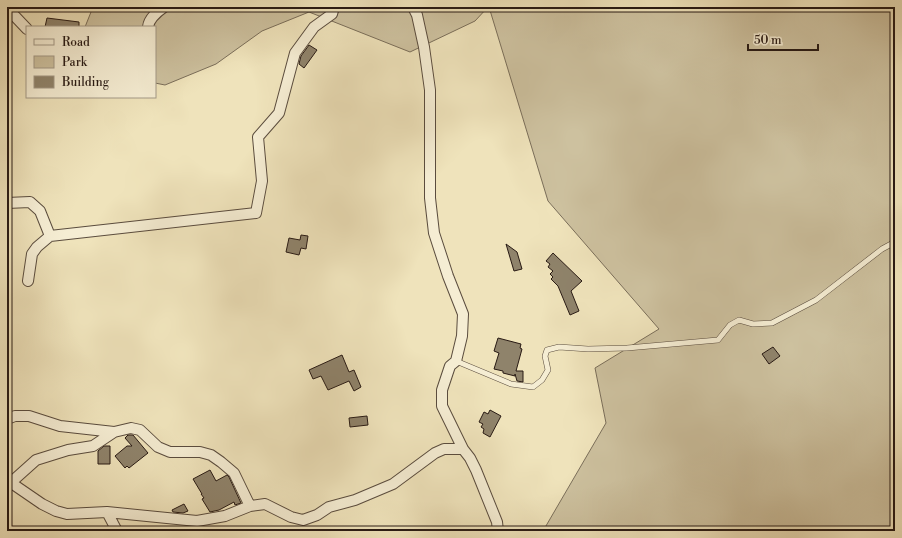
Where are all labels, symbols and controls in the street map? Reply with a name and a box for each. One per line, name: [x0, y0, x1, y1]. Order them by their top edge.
legend: [26, 26, 156, 98]
scale bar: [748, 26, 818, 52]
text: 50 m: [754, 33, 782, 48]
text: Road: [62, 35, 90, 50]
text: Park: [62, 55, 88, 70]
text: Building: [61, 75, 110, 90]

